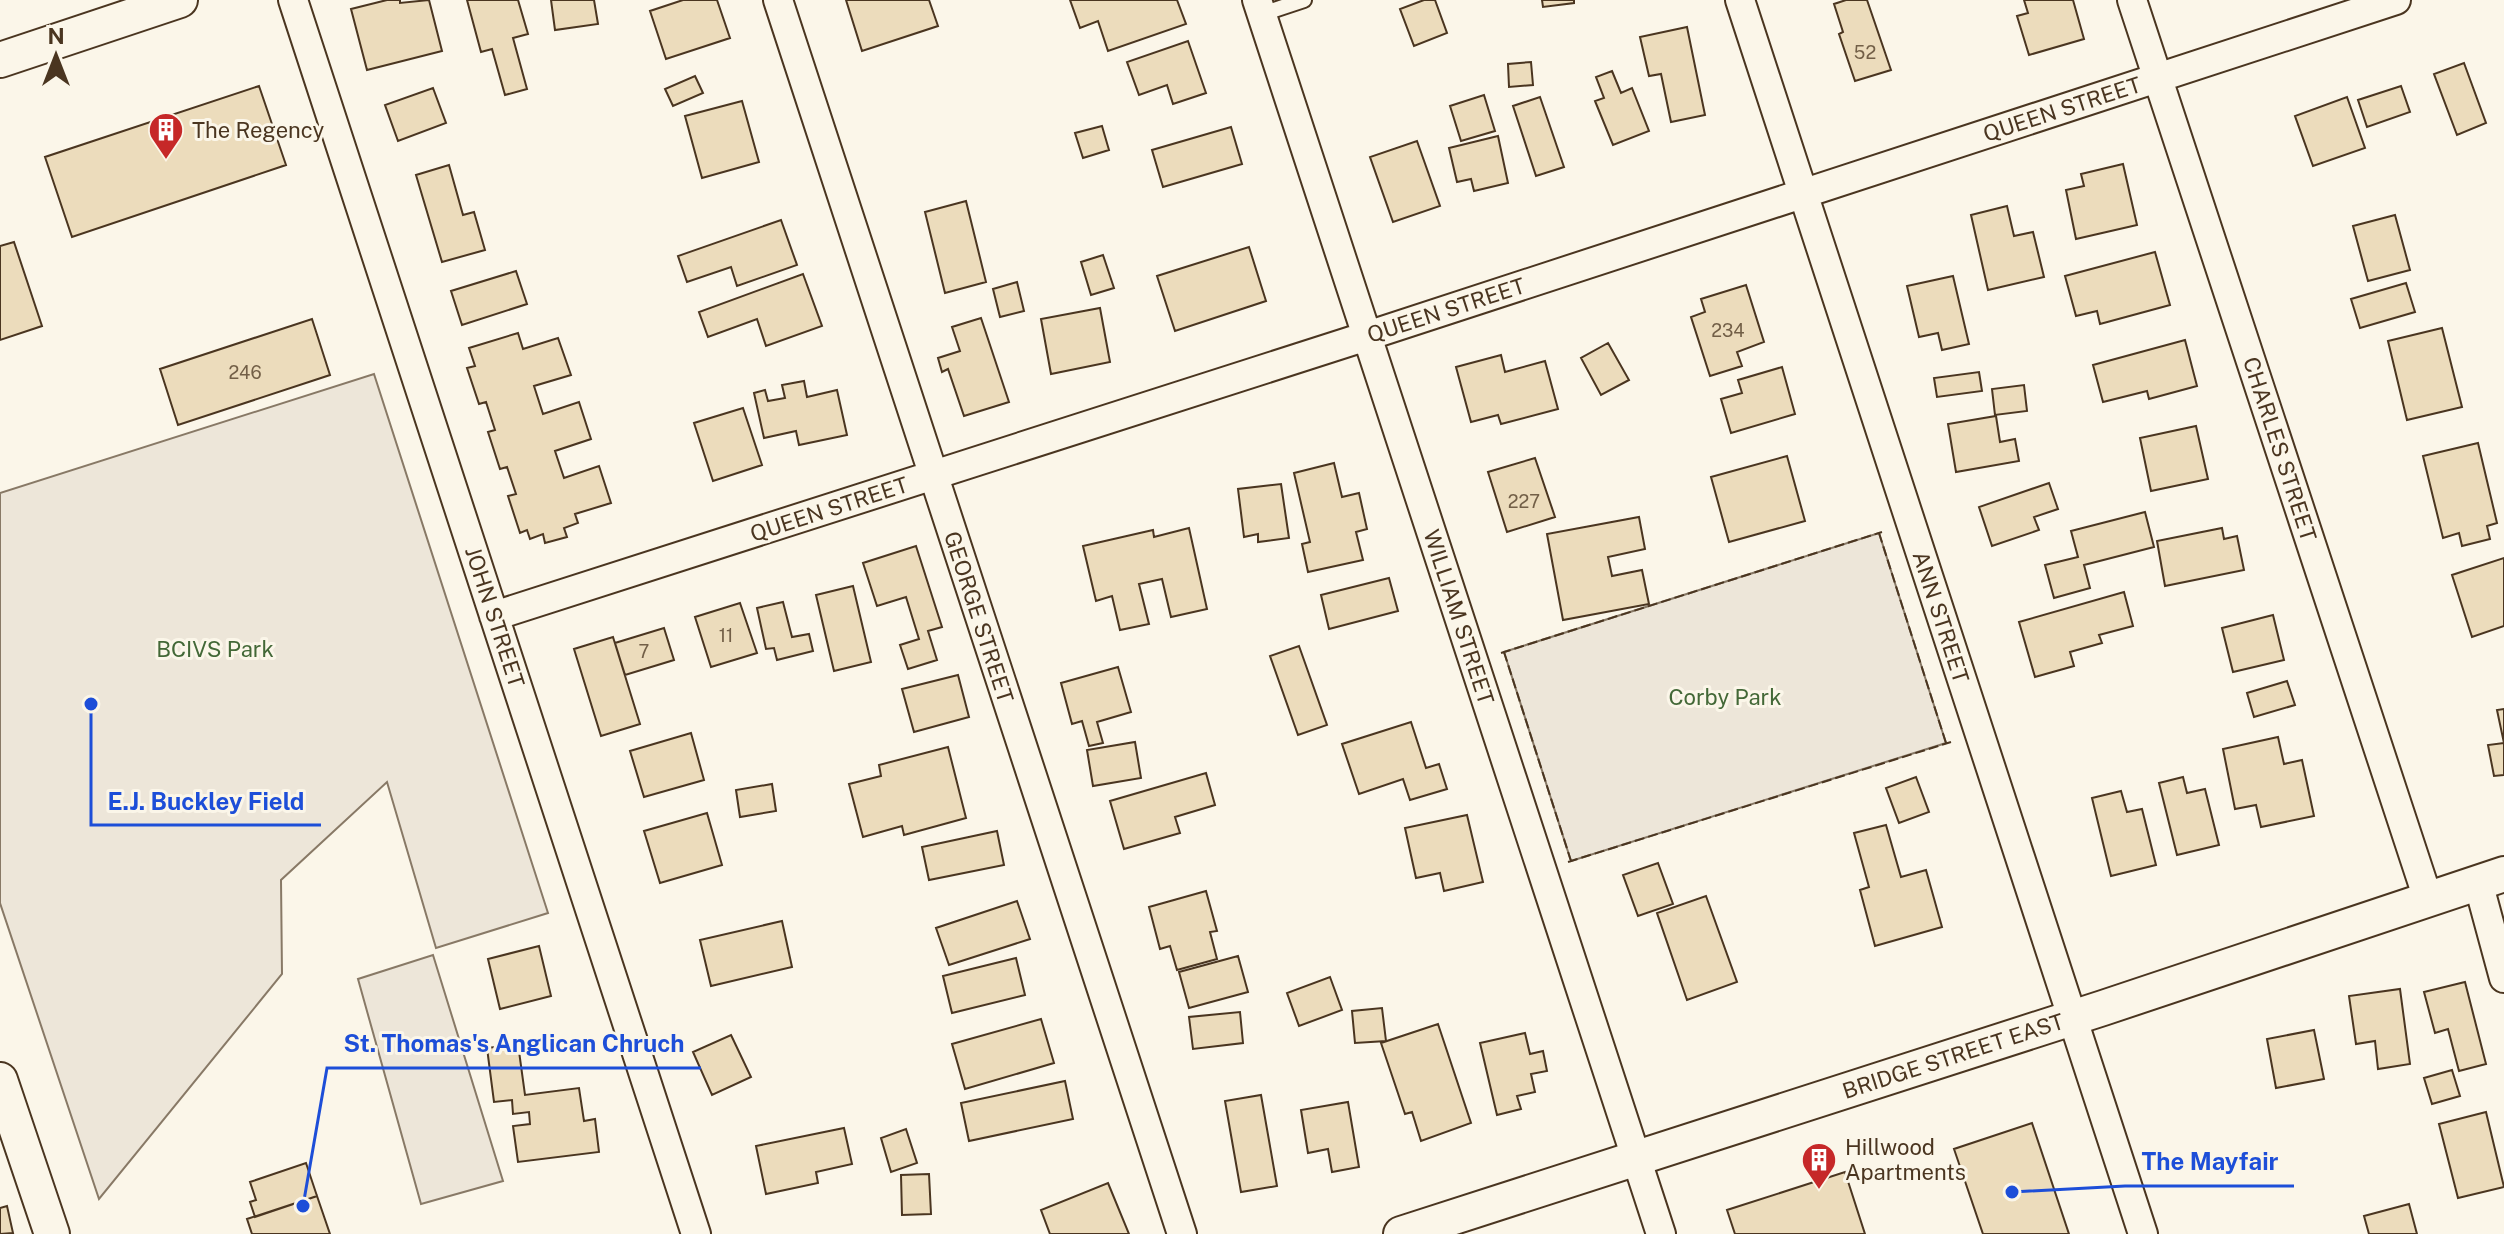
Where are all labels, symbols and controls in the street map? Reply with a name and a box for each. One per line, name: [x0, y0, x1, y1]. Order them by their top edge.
north arrow: [16, 16, 96, 96]
text: N: [47, 23, 65, 49]
house number: 52: [1854, 42, 1876, 63]
street label: QUEEN STREET: [1980, 71, 2144, 147]
building icon: The Regency: [147, 111, 185, 161]
place label: The Regency: [192, 117, 325, 143]
street label: QUEEN STREET: [1364, 272, 1528, 348]
house number: 234: [1711, 320, 1745, 341]
street label: CHARLES STREET: [2238, 354, 2322, 544]
house number: 246: [228, 362, 262, 383]
street label: QUEEN STREET: [747, 471, 911, 547]
house number: 227: [1508, 491, 1540, 512]
street label: WILLIAM STREET: [1418, 526, 1500, 708]
street label: GEORGE STREET: [939, 528, 1019, 706]
street label: JOHN STREET: [460, 543, 530, 691]
street label: ANN STREET: [1907, 548, 1975, 686]
house number: 11: [719, 625, 733, 646]
park label: BCIVS Park: [156, 636, 274, 662]
house number: 7: [639, 641, 649, 662]
park label: Corby Park: [1668, 684, 1782, 710]
callout: E.J. Buckley Field: [91, 777, 321, 825]
text: E.J. Buckley Field: [108, 787, 304, 815]
street label: BRIDGE STREET EAST: [1839, 1008, 2067, 1104]
callout: St. Thomas's Anglican Chruch: [327, 1020, 701, 1068]
text: St. Thomas's Anglican Chruch: [343, 1029, 685, 1057]
place label: Hillwood Apartments: [1845, 1134, 1966, 1185]
callout: The Mayfair: [2125, 1138, 2294, 1186]
building icon: Hillwood Apartments: [1800, 1141, 1838, 1191]
text: The Mayfair: [2141, 1147, 2279, 1175]

